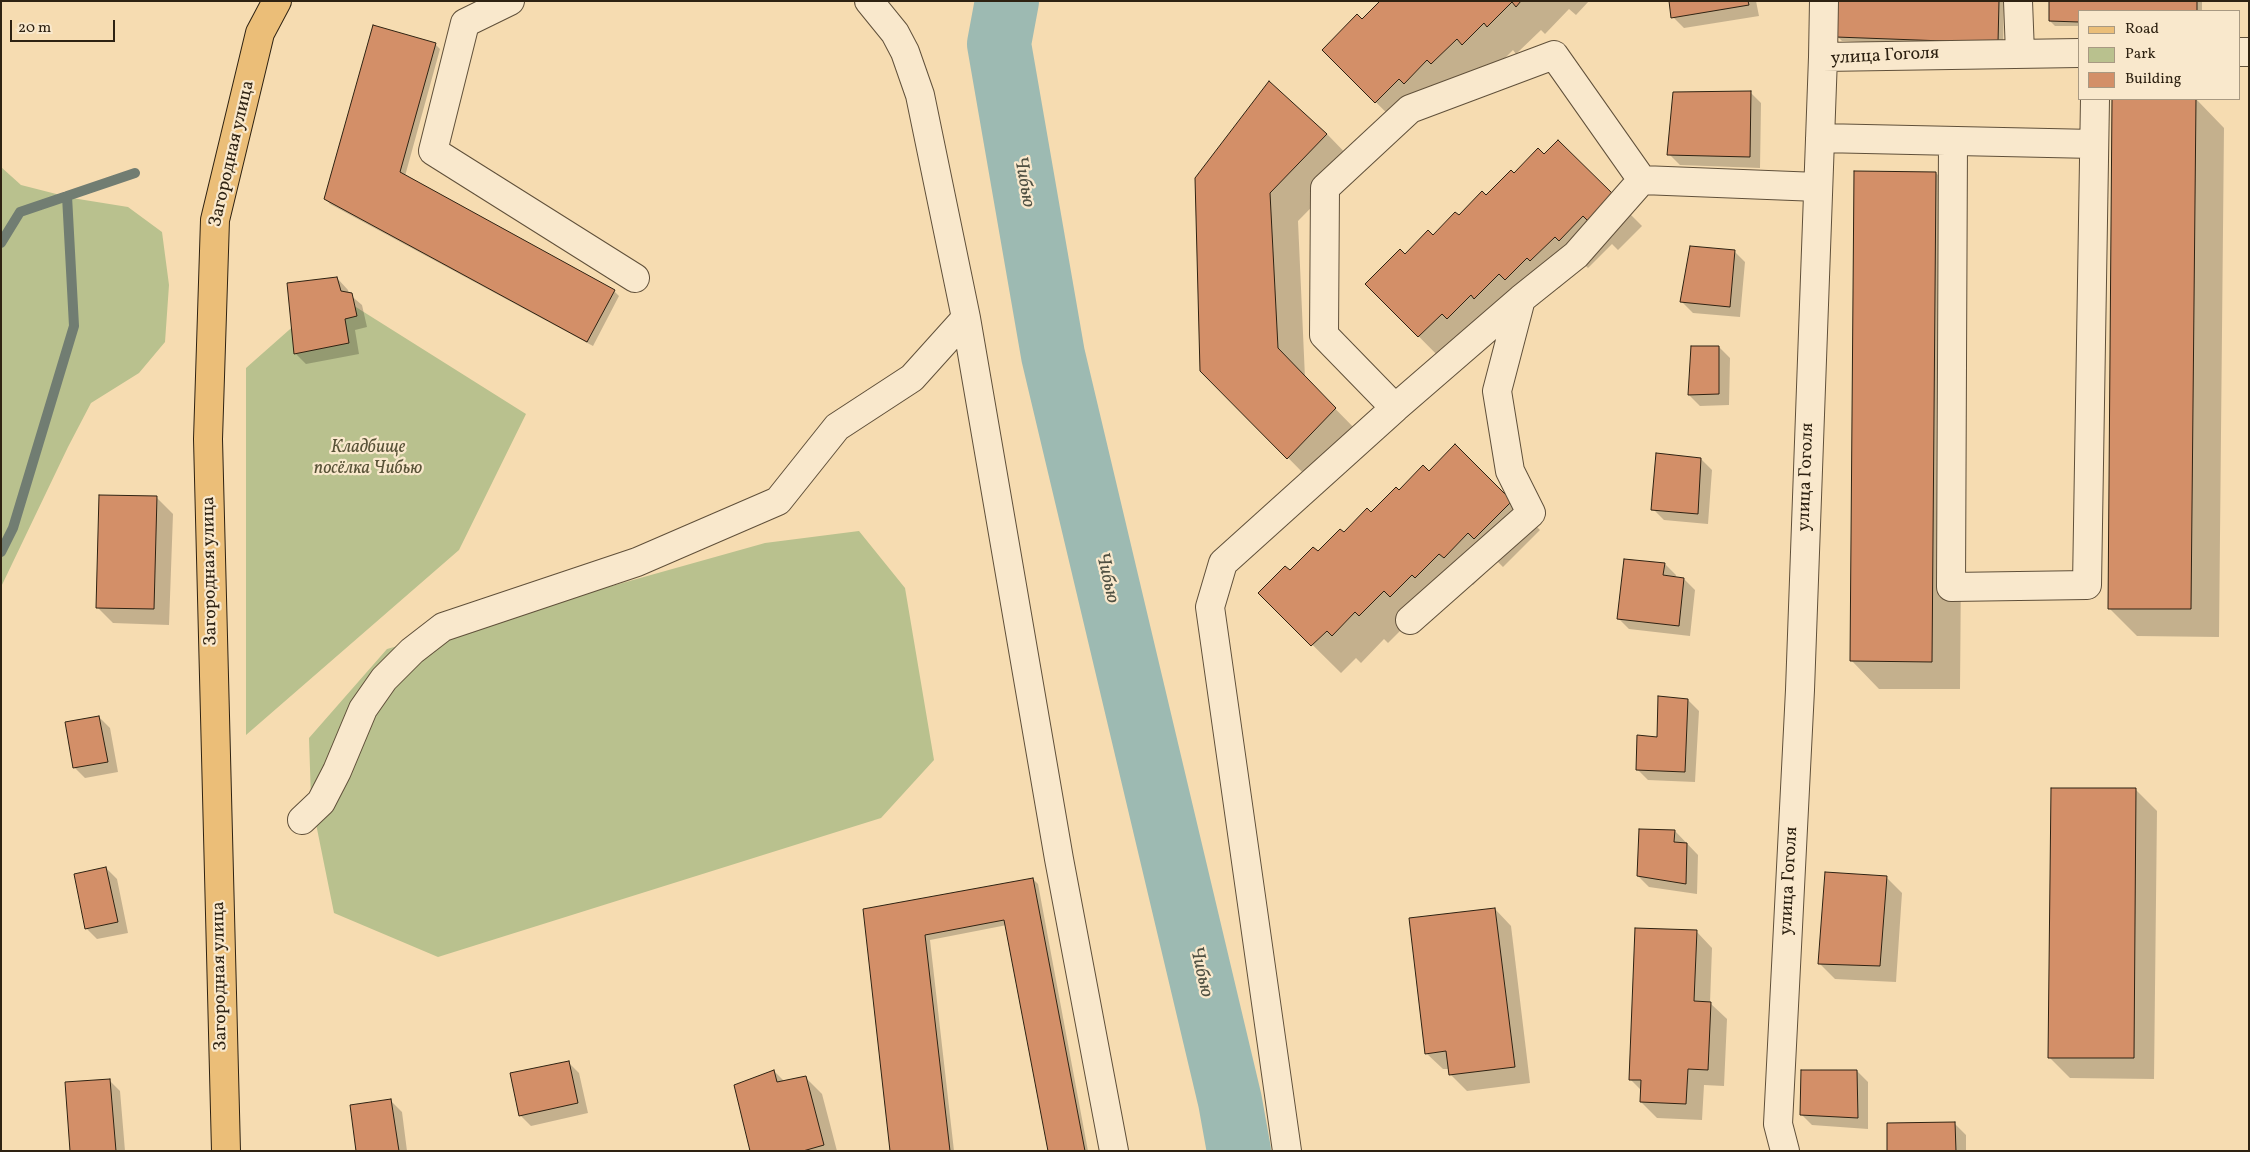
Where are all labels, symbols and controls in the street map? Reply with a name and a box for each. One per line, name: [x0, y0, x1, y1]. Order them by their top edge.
scale bar: [12, 10, 118, 42]
legend: [2078, 10, 2240, 100]
text: 20 m: [18, 18, 51, 39]
text: Road: [2125, 19, 2159, 40]
street label: улица Гоголя: [1830, 43, 1940, 71]
text: Park: [2125, 44, 2156, 65]
text: Building: [2125, 69, 2181, 90]
street label: Загородная улица: [206, 79, 260, 229]
water label: Чибью: [1007, 155, 1039, 209]
street label: улица Гоголя: [1794, 422, 1820, 532]
park label: Кладбище посёлка Чибью: [314, 438, 422, 480]
street label: Загородная улица: [199, 496, 223, 646]
water label: Чибью: [1089, 550, 1123, 606]
street label: улица Гоголя: [1776, 826, 1804, 936]
street label: Загородная улица: [209, 901, 233, 1051]
water label: Чибью: [1183, 944, 1217, 1000]

